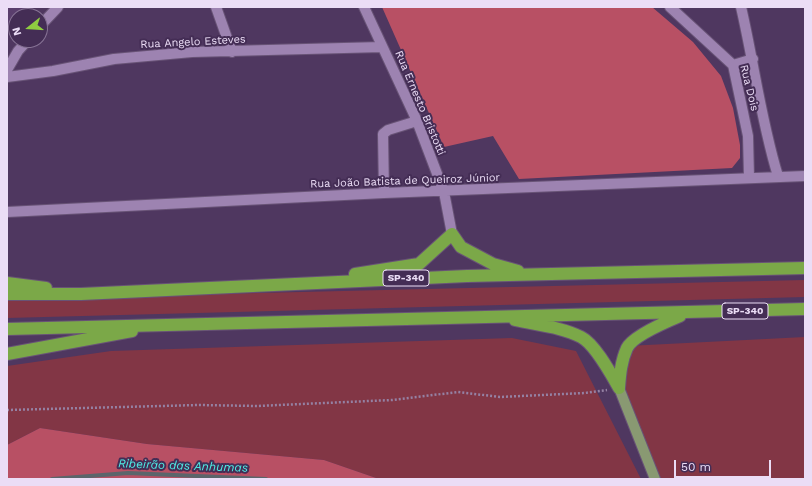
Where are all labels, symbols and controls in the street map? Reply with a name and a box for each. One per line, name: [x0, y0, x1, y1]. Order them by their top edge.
north arrow: [8, 8, 48, 48]
text: N: [10, 26, 24, 37]
street label: Rua Angelo Esteves: [140, 33, 246, 51]
street label: Rua Ernesto Bristotti: [392, 49, 448, 157]
street label: Rua Dois: [737, 63, 761, 113]
street label: Rua João Batista de Queiroz Júnior: [310, 171, 500, 191]
road number: SP-340: [383, 270, 429, 286]
road number: SP-340: [722, 303, 768, 319]
scale bar: [676, 452, 773, 478]
water label: Ribeirão das Anhumas: [118, 457, 248, 475]
text: 50 m: [681, 460, 711, 474]

